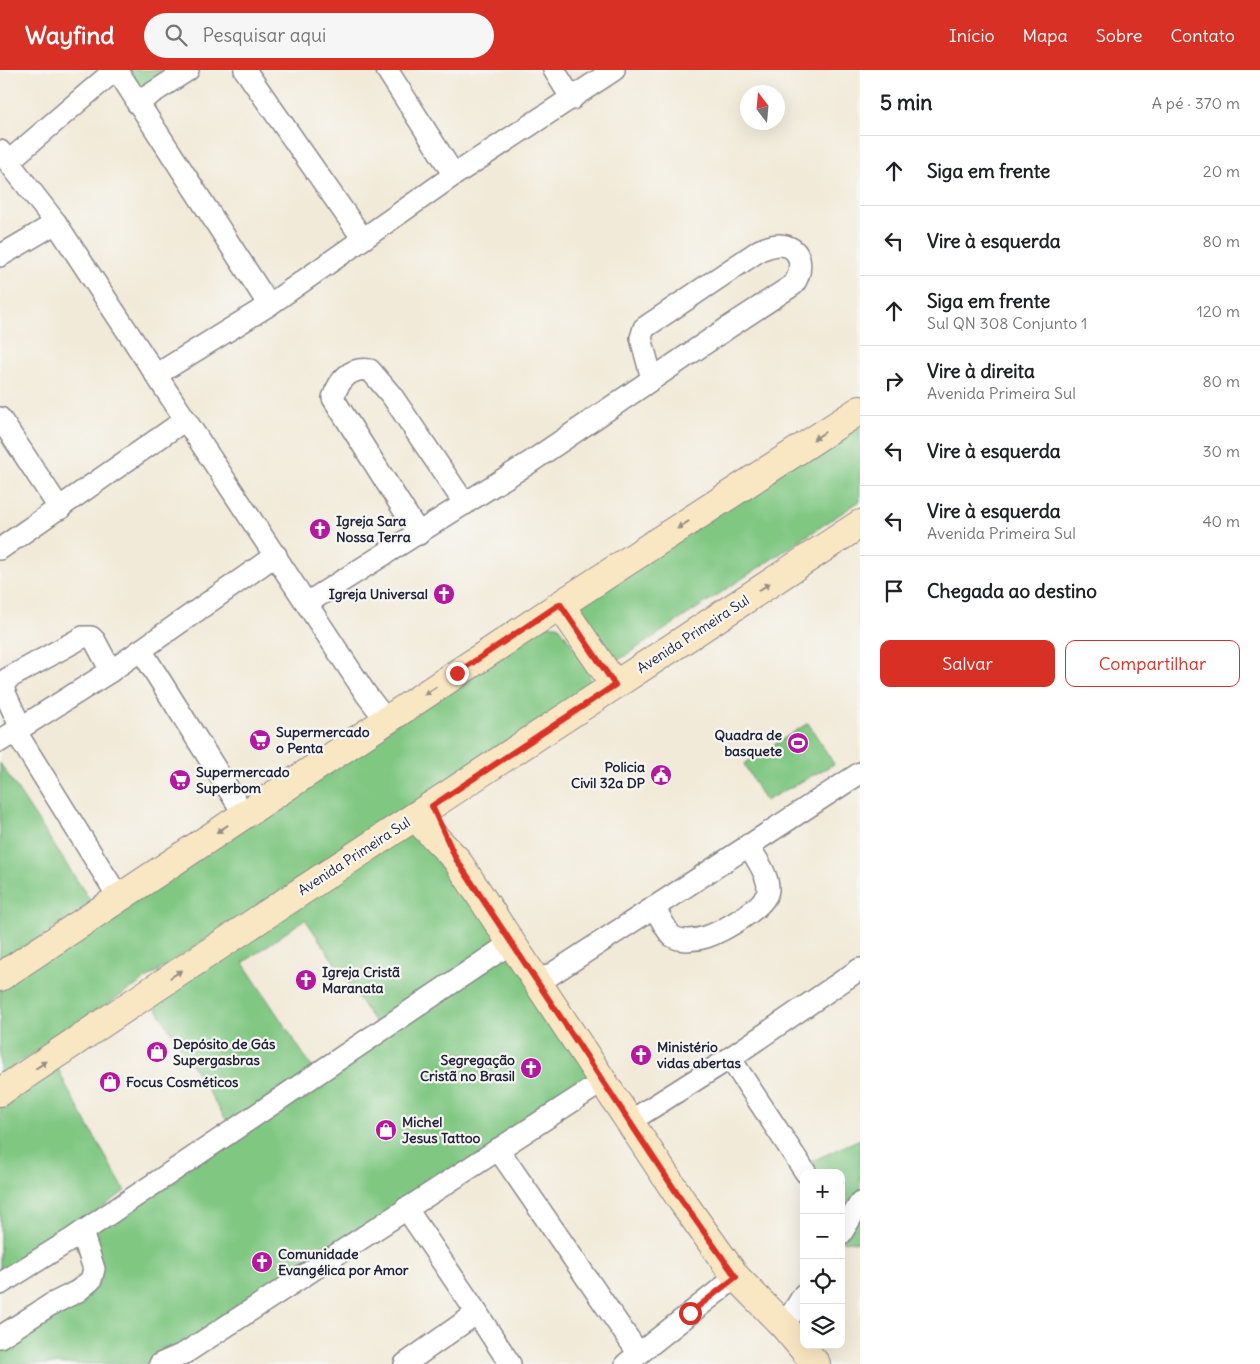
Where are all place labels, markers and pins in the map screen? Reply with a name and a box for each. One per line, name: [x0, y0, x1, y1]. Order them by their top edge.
place label: Igreja Sara Nossa Terra: [336, 512, 411, 546]
church icon: Igreja Sara Nossa Terra: [308, 517, 332, 541]
church icon: Igreja Universal: [432, 582, 456, 606]
place label: Igreja Universal: [329, 585, 428, 603]
place label: Supermercado o Penta: [276, 723, 370, 757]
place label: Quadra de basquete: [715, 726, 782, 760]
supermarket icon: Supermercado o Penta: [248, 728, 272, 752]
sports icon: Quadra de basquete: [786, 731, 810, 755]
place label: Policia Civil 32a DP: [571, 758, 646, 792]
place label: Supermercado Superbom: [196, 763, 290, 797]
public building icon: Policia Civil 32a DP: [649, 763, 673, 787]
supermarket icon: Supermercado Superbom: [168, 768, 192, 792]
place label: Igreja Cristã Maranata: [322, 963, 400, 997]
church icon: Igreja Cristã Maranata: [294, 968, 318, 992]
place label: Depósito de Gás Supergasbras: [173, 1035, 276, 1069]
place label: Ministério vidas abertas: [657, 1038, 742, 1072]
shop icon: Depósito de Gás Supergasbras: [145, 1040, 169, 1064]
church icon: Ministério vidas abertas: [629, 1043, 653, 1067]
place label: Segregação Cristã no Brasil: [420, 1051, 515, 1085]
church icon: Segregação Cristã no Brasil: [519, 1056, 543, 1080]
shop icon: Focus Cosméticos: [98, 1070, 122, 1094]
place label: Focus Cosméticos: [126, 1073, 239, 1091]
place label: Michel Jesus Tattoo: [402, 1113, 481, 1147]
shop icon: Michel Jesus Tattoo: [374, 1118, 398, 1142]
place label: Comunidade Evangélica por Amor: [278, 1245, 409, 1279]
church icon: Comunidade Evangélica por Amor: [250, 1250, 274, 1274]

